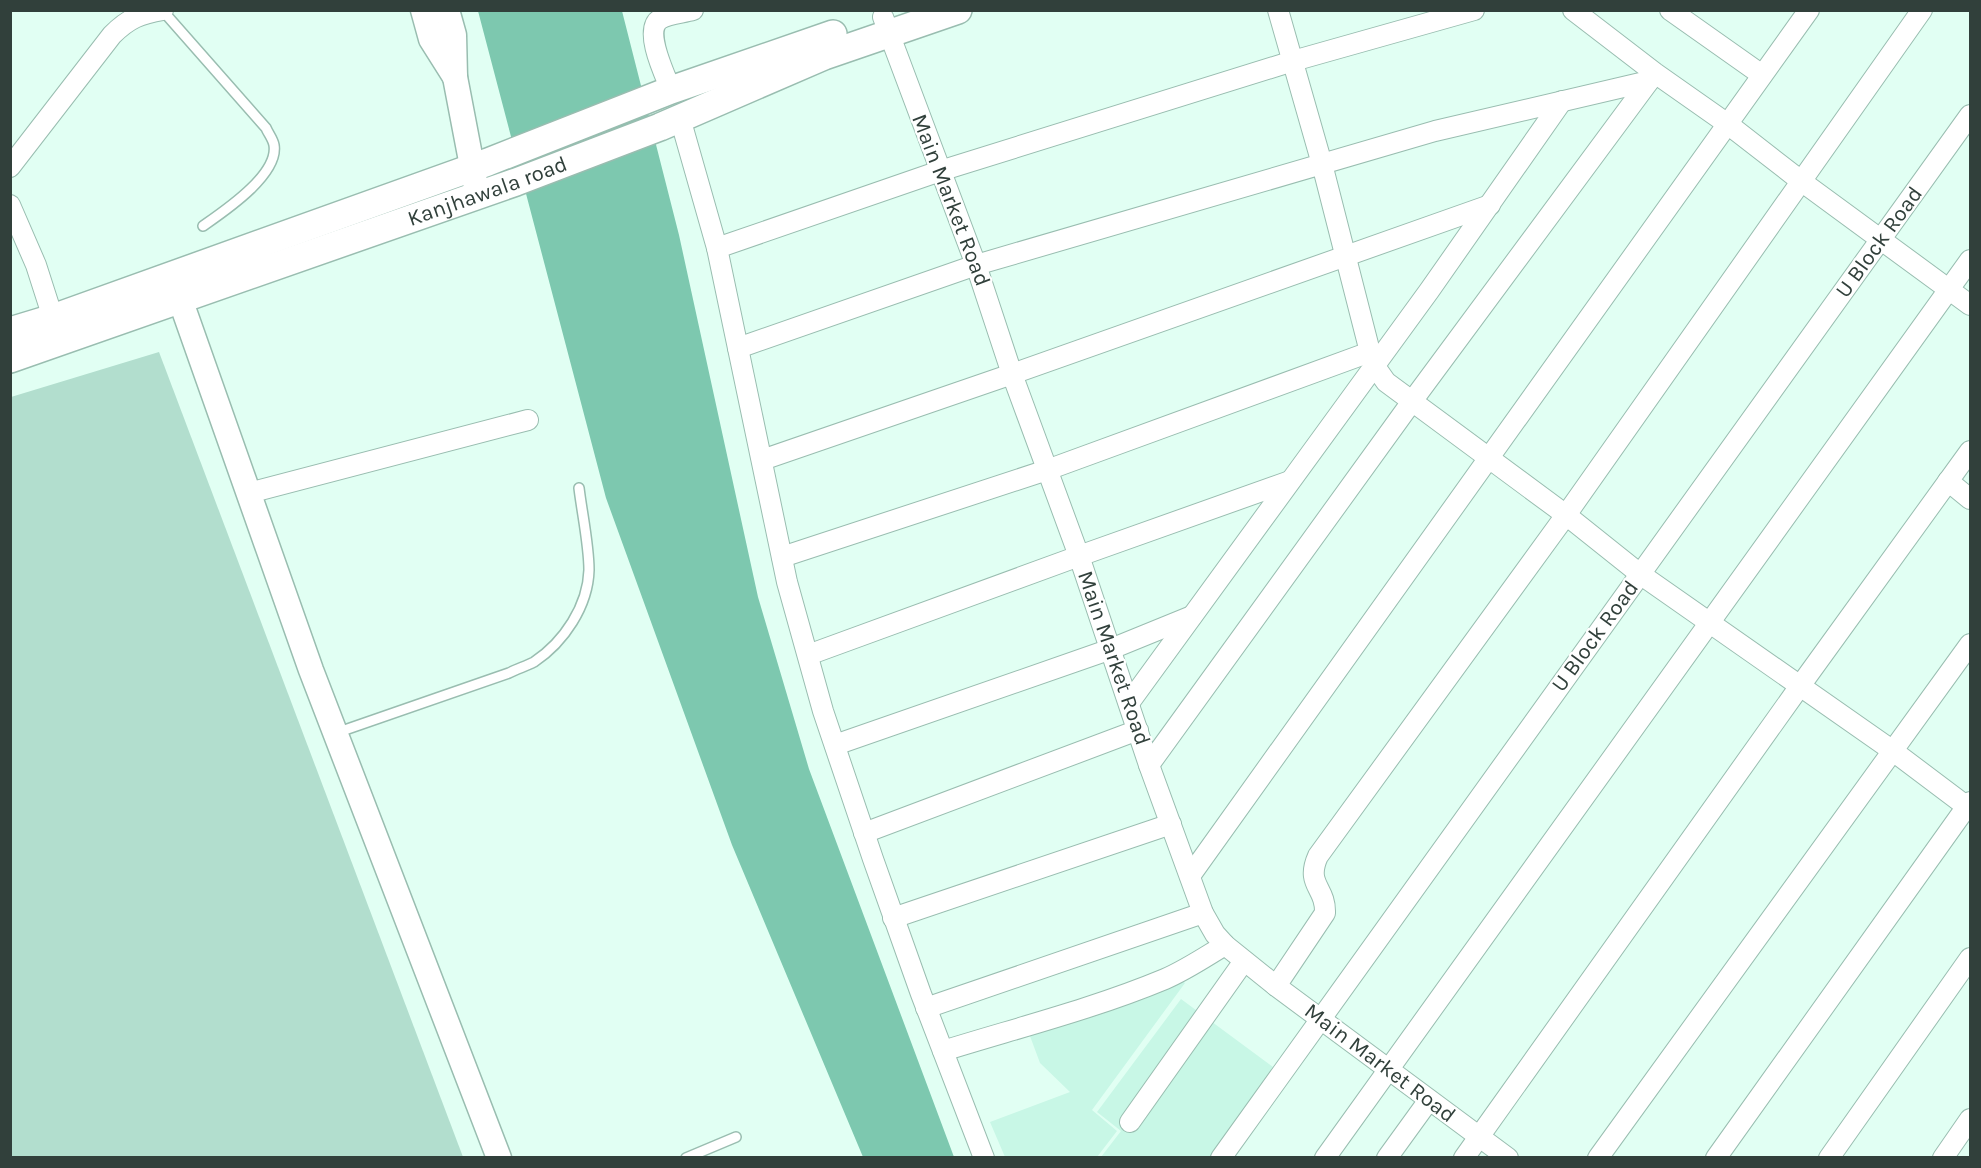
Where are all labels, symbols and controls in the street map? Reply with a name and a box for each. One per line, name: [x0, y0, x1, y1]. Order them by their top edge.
street label: Main Market Road: [906, 110, 996, 290]
street label: Kanjhawala road: [404, 151, 571, 232]
street label: U Block Road: [1830, 181, 1928, 303]
street label: Main Market Road: [1072, 568, 1156, 748]
street label: U Block Road: [1546, 575, 1644, 697]
street label: Main Market Road: [1299, 998, 1461, 1128]

